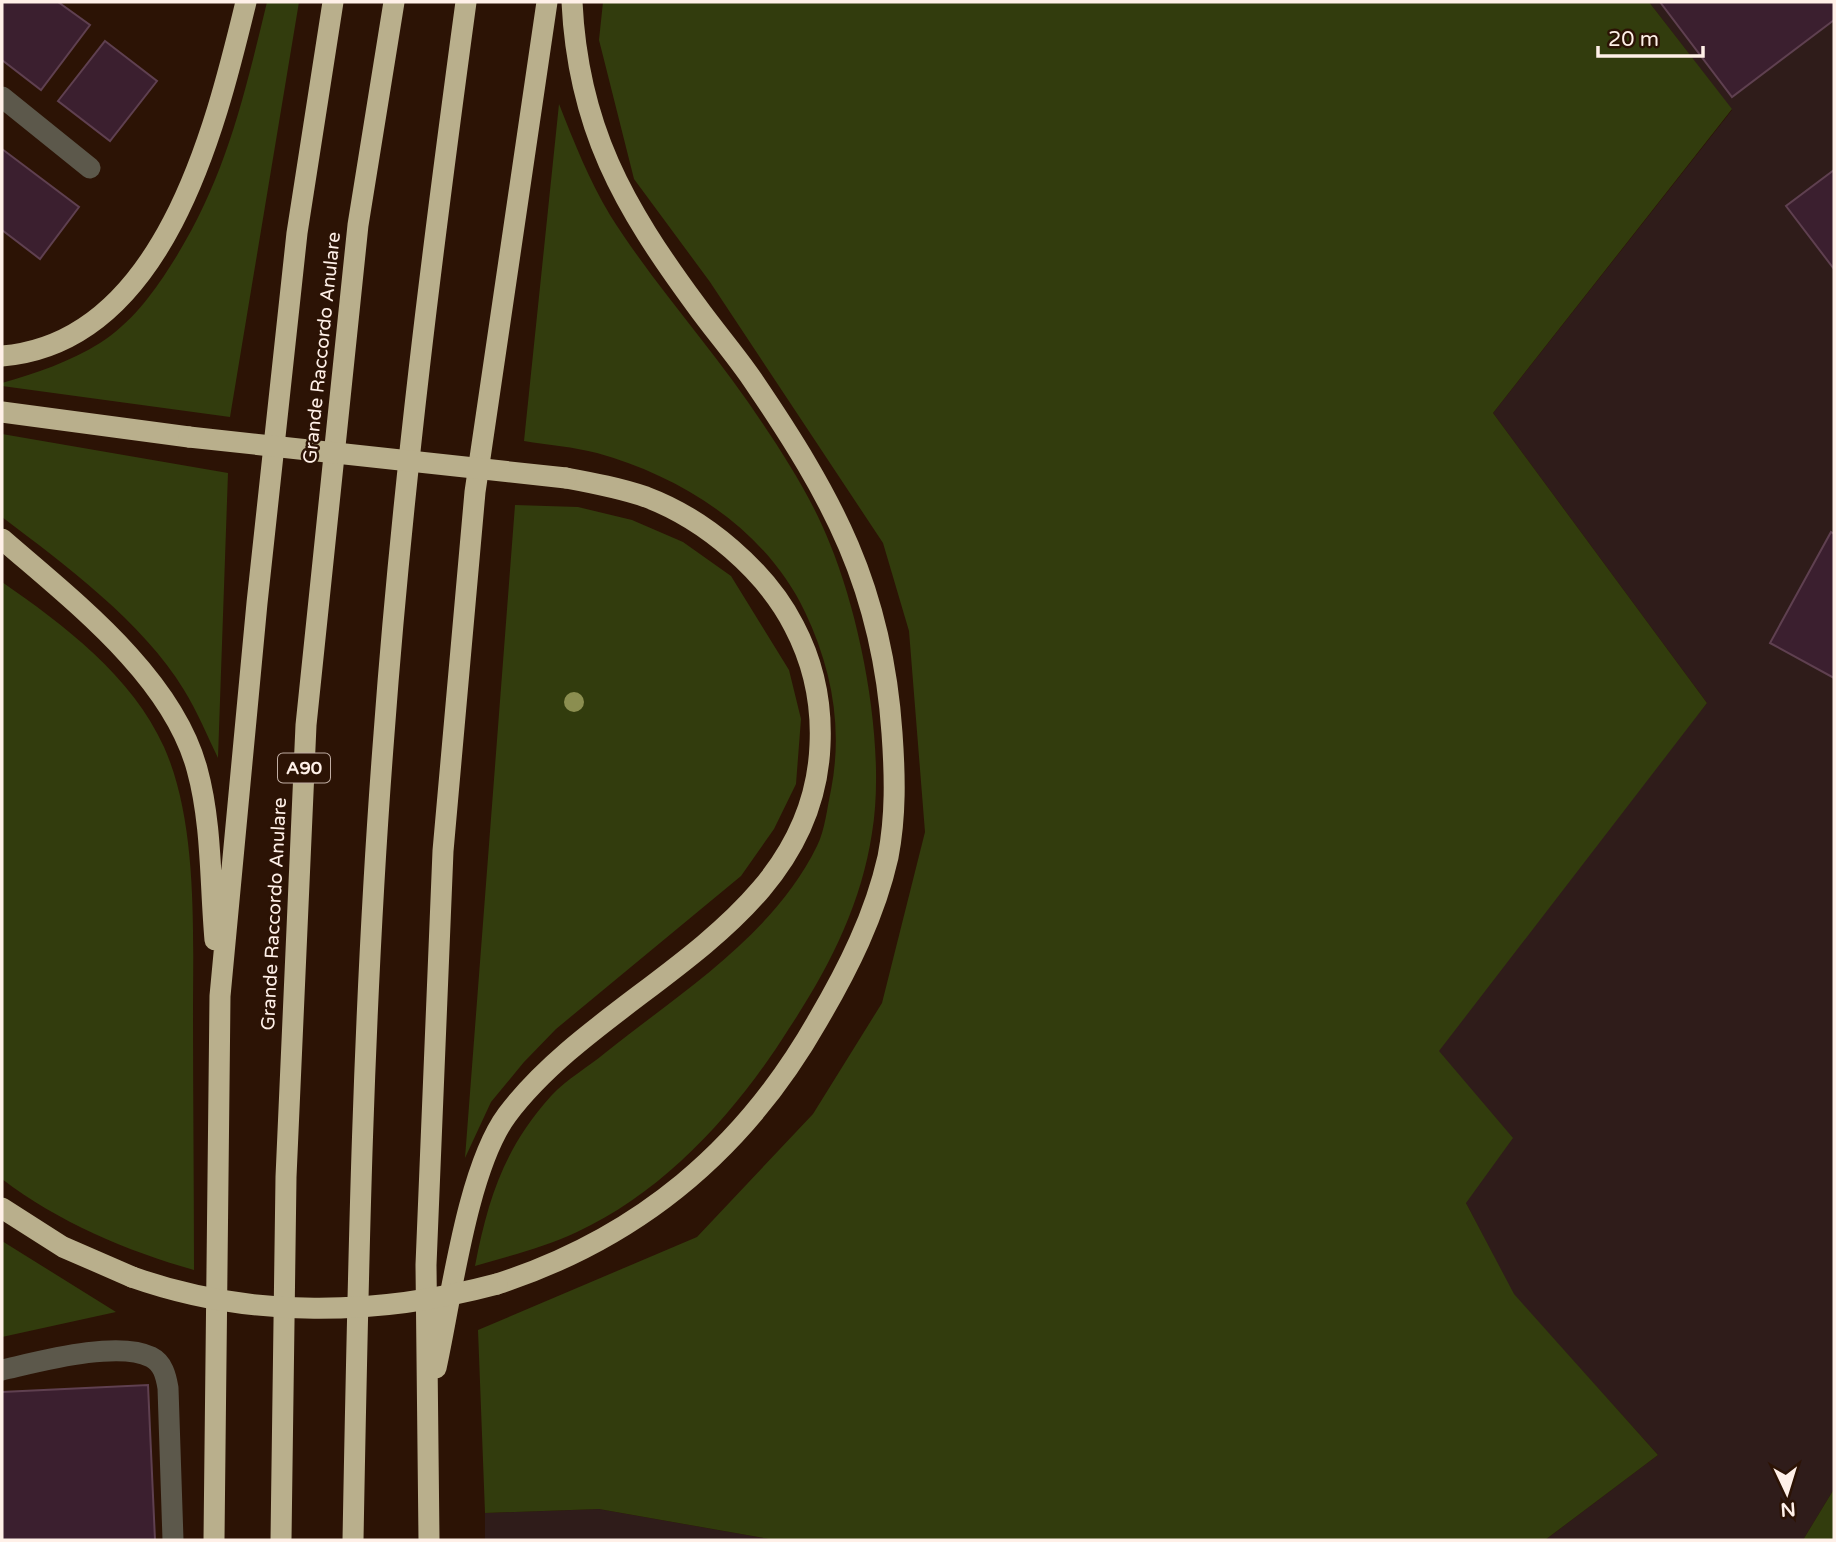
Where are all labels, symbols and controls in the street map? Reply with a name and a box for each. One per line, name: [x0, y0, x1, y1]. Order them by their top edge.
scale bar: [1598, 14, 1703, 58]
text: 20 m: [1608, 27, 1659, 52]
street label: Grande Raccordo Anulare: [299, 231, 345, 465]
road number: A90: [278, 754, 330, 782]
street label: Grande Raccordo Anulare: [257, 797, 291, 1031]
north arrow: [1752, 1458, 1822, 1528]
text: N: [1780, 1497, 1796, 1520]

